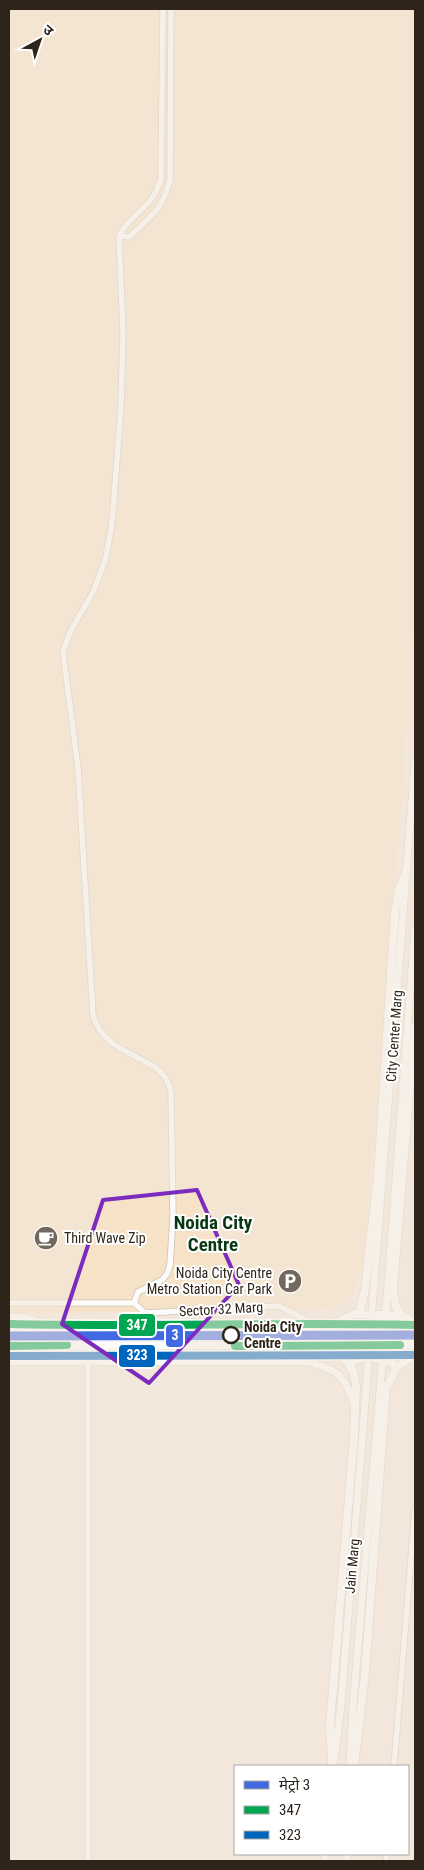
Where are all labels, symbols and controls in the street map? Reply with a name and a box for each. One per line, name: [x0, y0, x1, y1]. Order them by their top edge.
north arrow: [15, 15, 65, 65]
text: उ: [40, 21, 57, 39]
street label: City Center Marg: [383, 989, 405, 1083]
district label: Noida City Centre: [174, 1211, 253, 1256]
cafe icon: Third Wave Zip: [33, 1225, 59, 1251]
place label: Third Wave Zip: [64, 1230, 146, 1246]
place label: Noida City Centre Metro Station Car Park: [147, 1265, 273, 1297]
parking icon: Noida City Centre Metro Station Car Park: [277, 1268, 303, 1294]
street label: Sector 32 Marg: [179, 1299, 263, 1319]
line badge: 347: [118, 1313, 156, 1337]
text: 347: [126, 1317, 148, 1333]
place label: Noida City Centre: [244, 1319, 303, 1351]
line badge: 3: [165, 1324, 184, 1348]
marker: Noida City Centre: [222, 1326, 240, 1344]
text: 3: [171, 1327, 179, 1343]
line badge: 323: [118, 1344, 156, 1368]
text: 323: [126, 1347, 148, 1363]
street label: Jain Marg: [342, 1538, 362, 1594]
legend: [234, 1765, 409, 1855]
text: मेट्रो 3: [279, 1776, 310, 1794]
text: 347: [279, 1801, 301, 1819]
text: 323: [279, 1826, 301, 1844]

